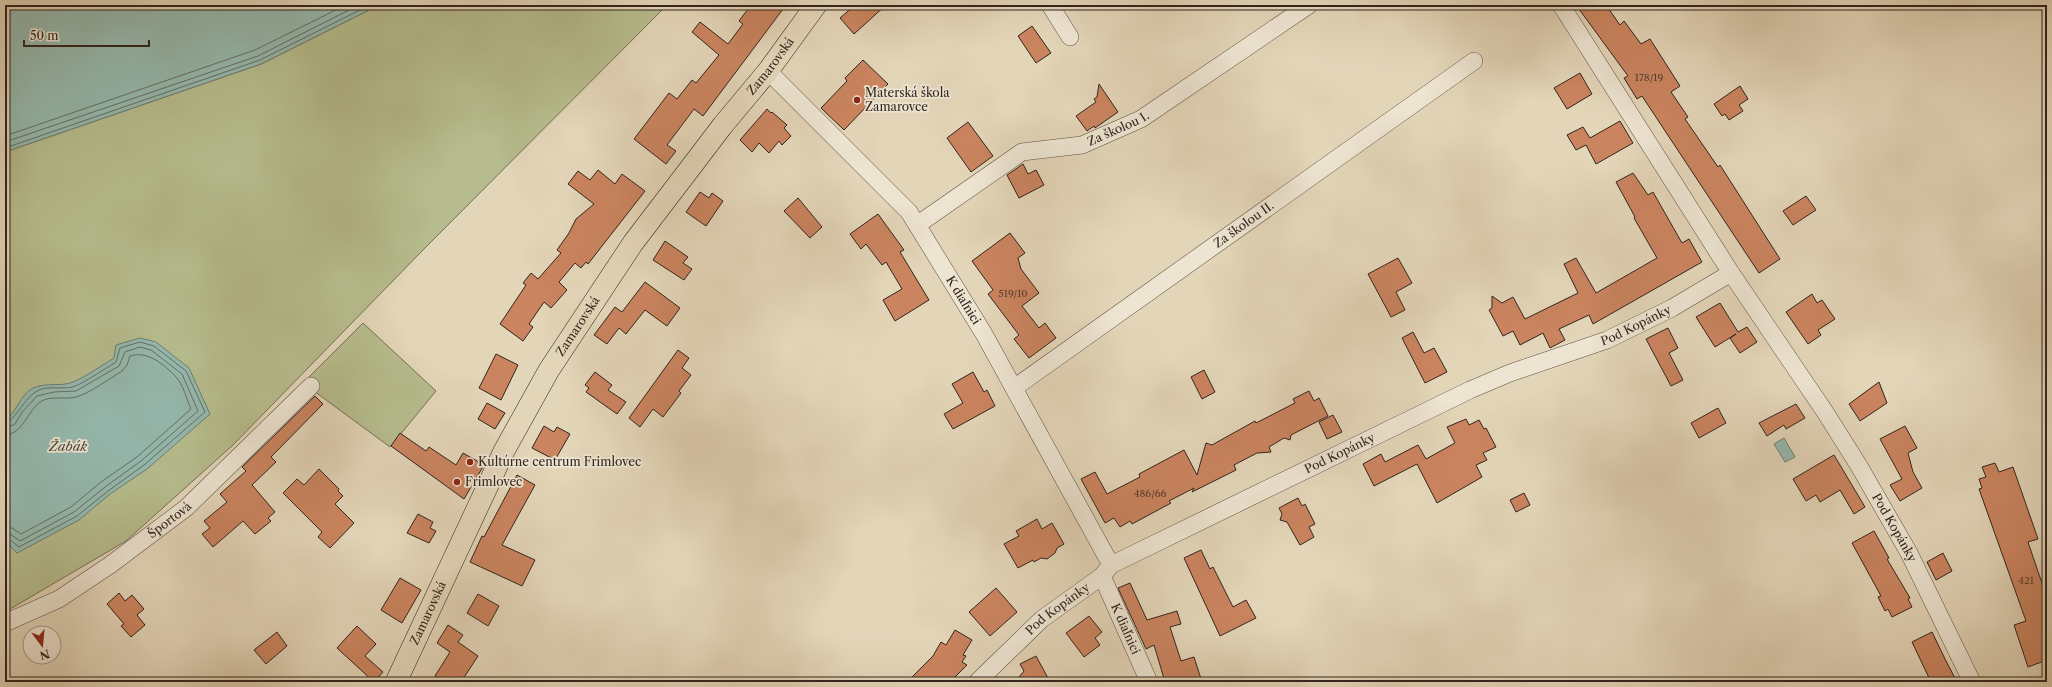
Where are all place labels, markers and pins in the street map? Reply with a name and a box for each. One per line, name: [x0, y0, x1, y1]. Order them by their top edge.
place label: Materská škola Zamarovce: [865, 85, 950, 114]
marker: Materská škola Zamarovce: [852, 95, 862, 105]
place label: Kultúrne centrum Frimlovec: [478, 454, 641, 469]
marker: Kultúrne centrum Frimlovec: [465, 457, 475, 467]
place label: Frimlovec: [465, 474, 522, 489]
marker: Frimlovec: [452, 477, 462, 487]

